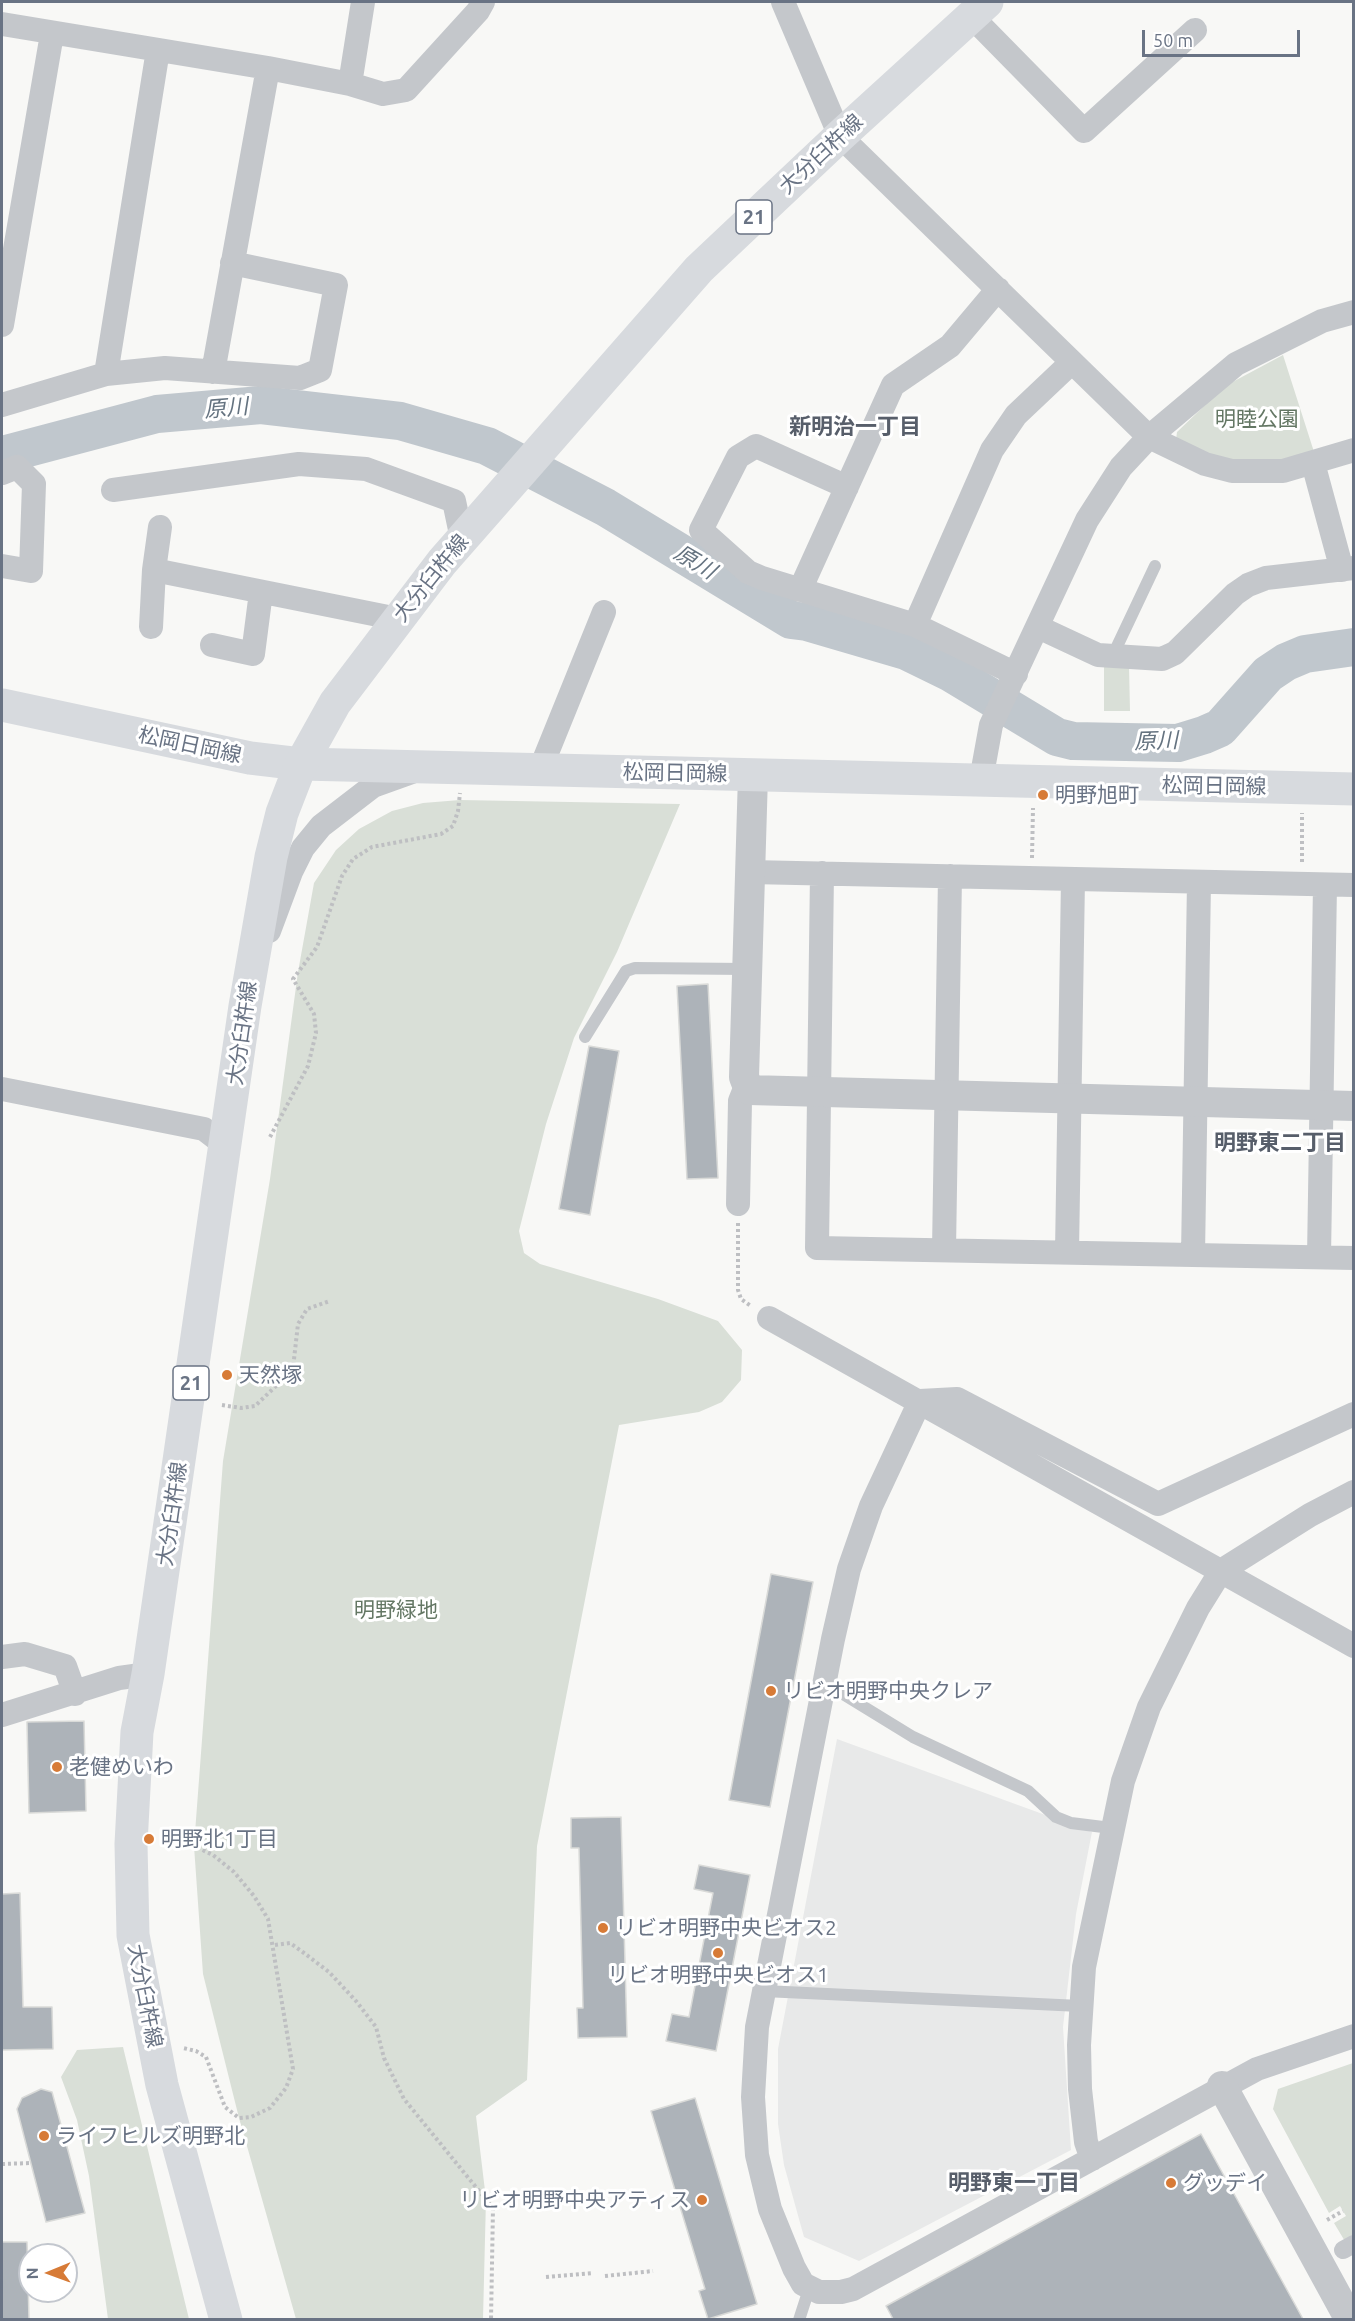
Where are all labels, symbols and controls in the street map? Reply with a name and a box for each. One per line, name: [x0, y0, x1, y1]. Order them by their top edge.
scale bar: [1145, 18, 1302, 56]
text: 50 m: [1153, 30, 1193, 50]
street label: 大分臼杵線: [774, 109, 868, 199]
road number: 21: [736, 200, 772, 234]
water label: 原川: [203, 393, 249, 423]
park label: 明睦公園: [1215, 406, 1299, 432]
district label: 新明治一丁目: [789, 414, 921, 440]
street label: 大分臼杵線: [388, 529, 474, 627]
water label: 原川: [669, 539, 721, 585]
street label: 松岡日岡線: [136, 722, 244, 768]
water label: 原川: [1134, 727, 1178, 755]
street label: 松岡日岡線: [622, 759, 728, 787]
street label: 松岡日岡線: [1161, 772, 1267, 800]
place label: 明野旭町: [1055, 782, 1139, 808]
marker: 明野旭町: [1036, 788, 1050, 802]
street label: 大分臼杵線: [222, 979, 262, 1087]
district label: 明野東二丁目: [1214, 1130, 1346, 1156]
place label: 天然塚: [239, 1362, 302, 1388]
road number: 21: [173, 1366, 209, 1400]
marker: 天然塚: [220, 1368, 234, 1382]
street label: 大分臼杵線: [152, 1460, 192, 1568]
park label: 明野緑地: [354, 1597, 438, 1623]
place label: リビオ明野中央クレア: [783, 1678, 993, 1704]
marker: リビオ明野中央クレア: [764, 1684, 778, 1698]
place label: 老健めいわ: [69, 1754, 174, 1780]
marker: 老健めいわ: [50, 1760, 64, 1774]
place label: 明野北1丁目: [161, 1826, 278, 1852]
marker: 明野北1丁目: [142, 1832, 156, 1846]
place label: リビオ明野中央ビオス2: [615, 1915, 837, 1941]
marker: リビオ明野中央ビオス2: [596, 1921, 610, 1935]
street label: 大分臼杵線: [123, 1942, 167, 2050]
marker: リビオ明野中央ビオス1: [711, 1946, 725, 1960]
place label: リビオ明野中央ビオス1: [607, 1962, 829, 1988]
place label: ライフヒルズ明野北: [56, 2123, 245, 2149]
marker: ライフヒルズ明野北: [37, 2129, 51, 2143]
district label: 明野東一丁目: [948, 2170, 1080, 2196]
place label: グッデイ: [1183, 2170, 1267, 2196]
marker: グッデイ: [1164, 2176, 1178, 2190]
place label: リビオ明野中央アティス: [459, 2187, 690, 2213]
marker: リビオ明野中央アティス: [695, 2193, 709, 2207]
north arrow: [18, 2243, 78, 2303]
text: N: [23, 2267, 41, 2279]

